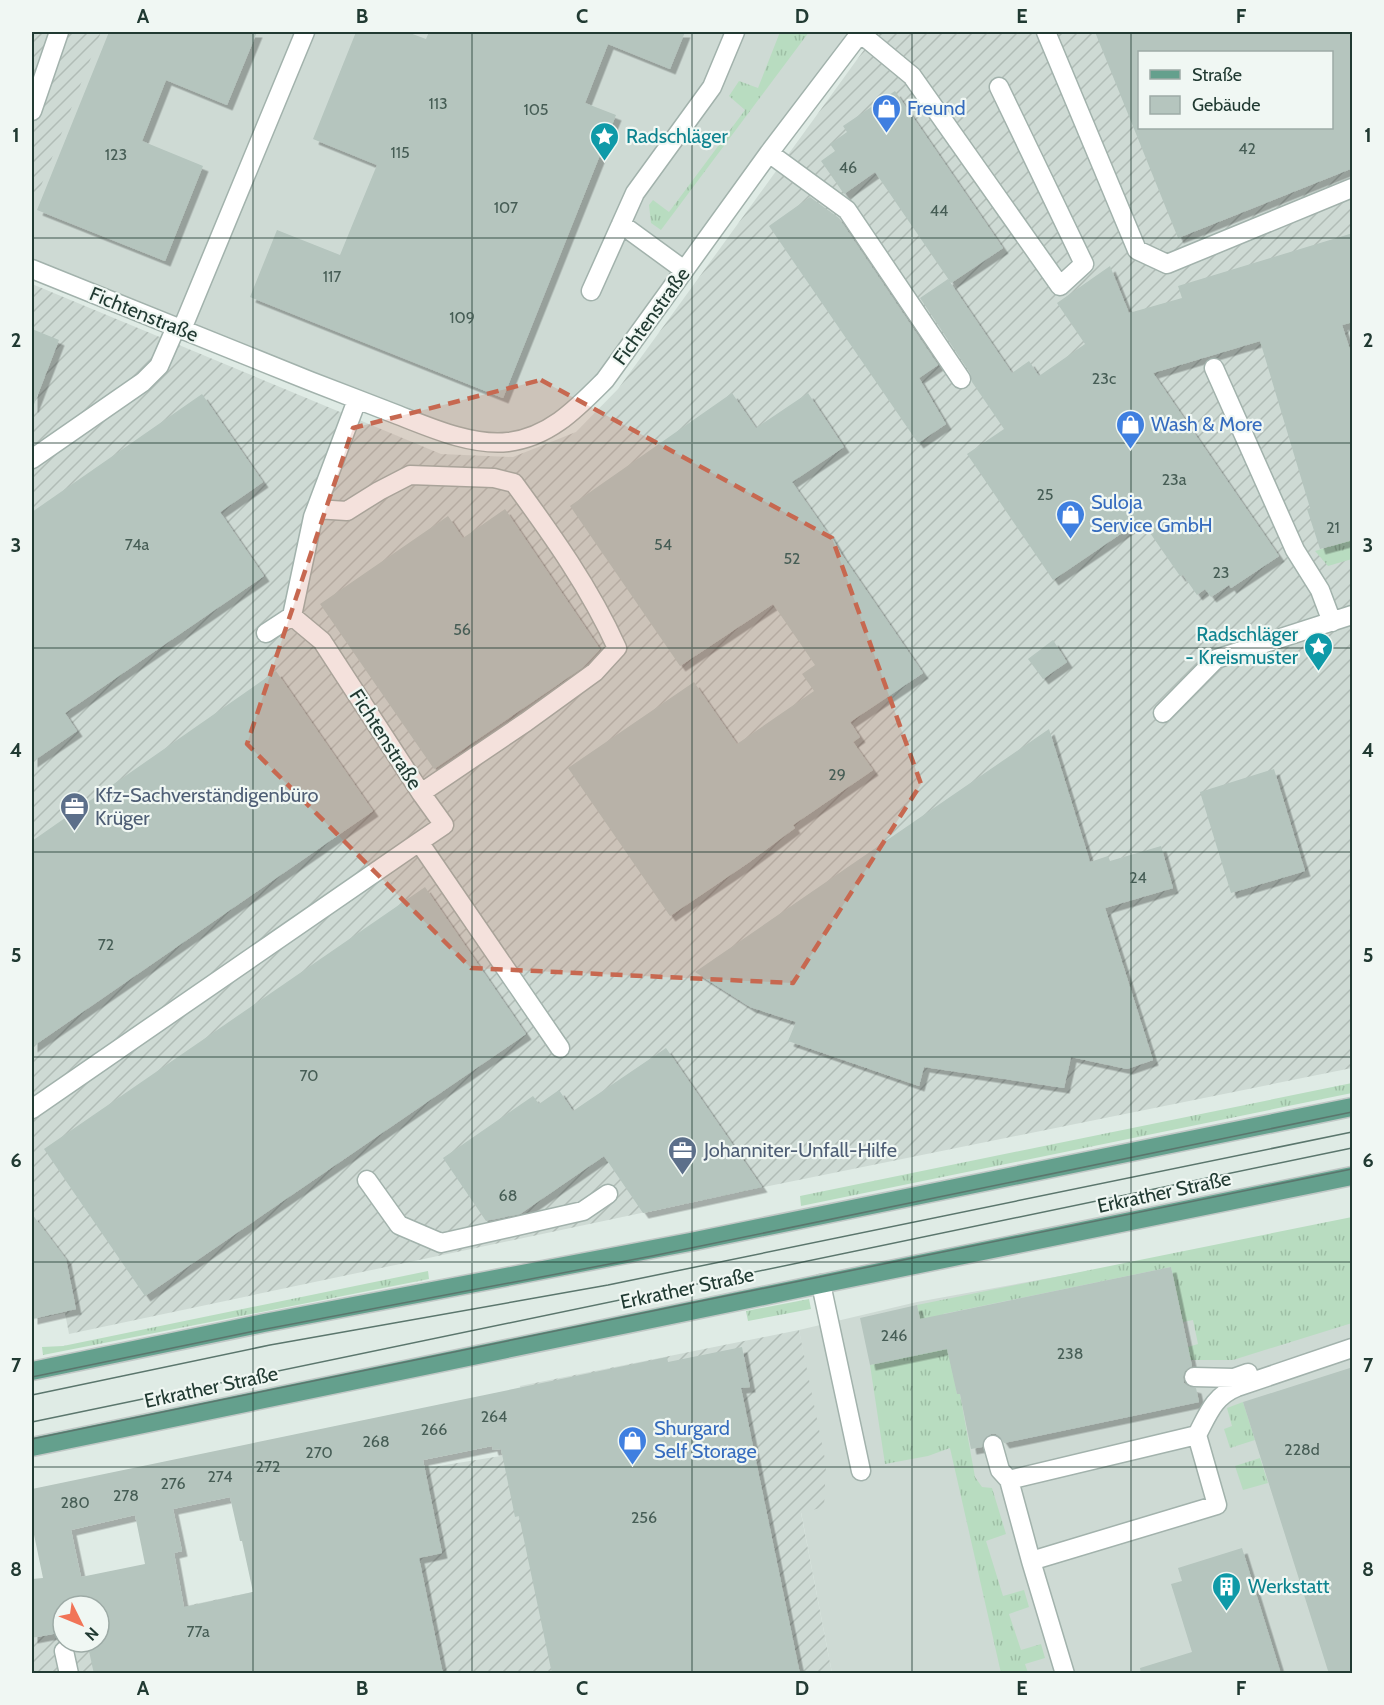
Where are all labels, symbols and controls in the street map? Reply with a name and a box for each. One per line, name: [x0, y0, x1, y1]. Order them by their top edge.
text: A: [137, 4, 150, 28]
text: B: [356, 4, 368, 28]
text: C: [576, 4, 588, 28]
text: D: [795, 4, 809, 28]
text: E: [1016, 4, 1028, 28]
text: F: [1236, 4, 1247, 28]
legend: [1138, 51, 1333, 129]
text: Straße: [1192, 64, 1242, 86]
shop icon: Freund: [870, 92, 902, 134]
house number: 113: [428, 94, 448, 113]
text: Gebäude: [1192, 94, 1261, 116]
place label: Freund: [907, 96, 966, 120]
house number: 105: [523, 100, 549, 119]
place icon: Radschläger: [589, 120, 621, 162]
text: 1: [12, 123, 20, 147]
text: 1: [1364, 123, 1372, 147]
place label: Radschläger: [626, 124, 728, 148]
house number: 42: [1238, 139, 1256, 158]
house number: 115: [390, 143, 410, 162]
house number: 123: [105, 145, 127, 164]
house number: 46: [839, 158, 857, 177]
house number: 107: [494, 198, 518, 217]
house number: 44: [930, 201, 948, 220]
street label: Fichtenstraße: [608, 262, 694, 370]
house number: 117: [323, 267, 341, 286]
street label: Fichtenstraße: [86, 281, 202, 347]
house number: 109: [449, 308, 475, 327]
text: 2: [11, 328, 21, 352]
text: 2: [1363, 328, 1373, 352]
house number: 23c: [1092, 369, 1116, 388]
shop icon: Wash & More: [1114, 408, 1146, 450]
place label: Wash & More: [1151, 412, 1262, 436]
house number: 23a: [1162, 470, 1187, 489]
house number: 25: [1036, 485, 1054, 504]
place label: Suloja Service GmbH: [1091, 490, 1213, 537]
shop icon: Suloja Service GmbH: [1054, 498, 1086, 540]
house number: 21: [1326, 518, 1340, 537]
text: 3: [11, 533, 21, 557]
text: 3: [1363, 533, 1373, 557]
house number: 74a: [125, 535, 150, 554]
house number: 54: [654, 535, 672, 554]
house number: 52: [783, 549, 801, 568]
house number: 23: [1212, 563, 1230, 582]
house number: 56: [453, 620, 471, 639]
place label: Radschläger - Kreismuster: [1185, 622, 1299, 669]
place icon: Radschläger - Kreismuster: [1303, 630, 1335, 672]
street label: Fichtenstraße: [345, 684, 427, 794]
text: 4: [10, 738, 22, 762]
text: 4: [1362, 738, 1374, 762]
house number: 29: [828, 765, 846, 784]
place label: Kfz-Sachverständigenbüro Krüger: [95, 783, 318, 830]
office icon: Kfz-Sachverständigenbüro Krüger: [58, 790, 90, 832]
house number: 24: [1129, 868, 1147, 887]
house number: 72: [98, 935, 114, 954]
text: 5: [11, 943, 21, 967]
text: 5: [1363, 943, 1373, 967]
house number: 70: [299, 1066, 319, 1085]
office icon: Johanniter-Unfall-Hilfe: [667, 1134, 699, 1176]
place label: Johanniter-Unfall-Hilfe: [703, 1138, 897, 1162]
text: 6: [10, 1148, 22, 1172]
text: 6: [1362, 1148, 1374, 1172]
street label: Erkrather Straße: [1095, 1166, 1233, 1218]
house number: 68: [499, 1186, 517, 1205]
street label: Erkrather Straße: [618, 1262, 756, 1314]
house number: 246: [881, 1326, 907, 1345]
house number: 238: [1057, 1344, 1083, 1363]
text: 7: [11, 1353, 22, 1377]
text: 7: [1363, 1353, 1374, 1377]
street label: Erkrather Straße: [142, 1361, 280, 1413]
house number: 264: [481, 1407, 507, 1426]
place label: Shurgard Self Storage: [654, 1416, 757, 1463]
house number: 266: [421, 1420, 447, 1439]
shop icon: Shurgard Self Storage: [617, 1424, 649, 1466]
house number: 268: [362, 1432, 390, 1451]
house number: 228d: [1284, 1440, 1320, 1459]
house number: 270: [305, 1443, 333, 1462]
house number: 272: [256, 1457, 280, 1476]
house number: 274: [207, 1467, 233, 1486]
house number: 276: [160, 1474, 186, 1493]
house number: 278: [113, 1486, 139, 1505]
house number: 280: [60, 1493, 90, 1512]
house number: 256: [631, 1508, 657, 1527]
text: 8: [10, 1557, 22, 1581]
text: 8: [1362, 1557, 1374, 1581]
building icon: Werkstatt: [1211, 1570, 1243, 1612]
place label: Werkstatt: [1248, 1574, 1330, 1598]
north arrow: [51, 1594, 111, 1654]
house number: 77a: [186, 1622, 210, 1641]
text: N: [81, 1623, 102, 1645]
text: A: [137, 1676, 150, 1700]
text: B: [356, 1676, 368, 1700]
text: C: [576, 1676, 588, 1700]
text: D: [795, 1676, 809, 1700]
text: E: [1016, 1676, 1028, 1700]
text: F: [1236, 1676, 1247, 1700]

